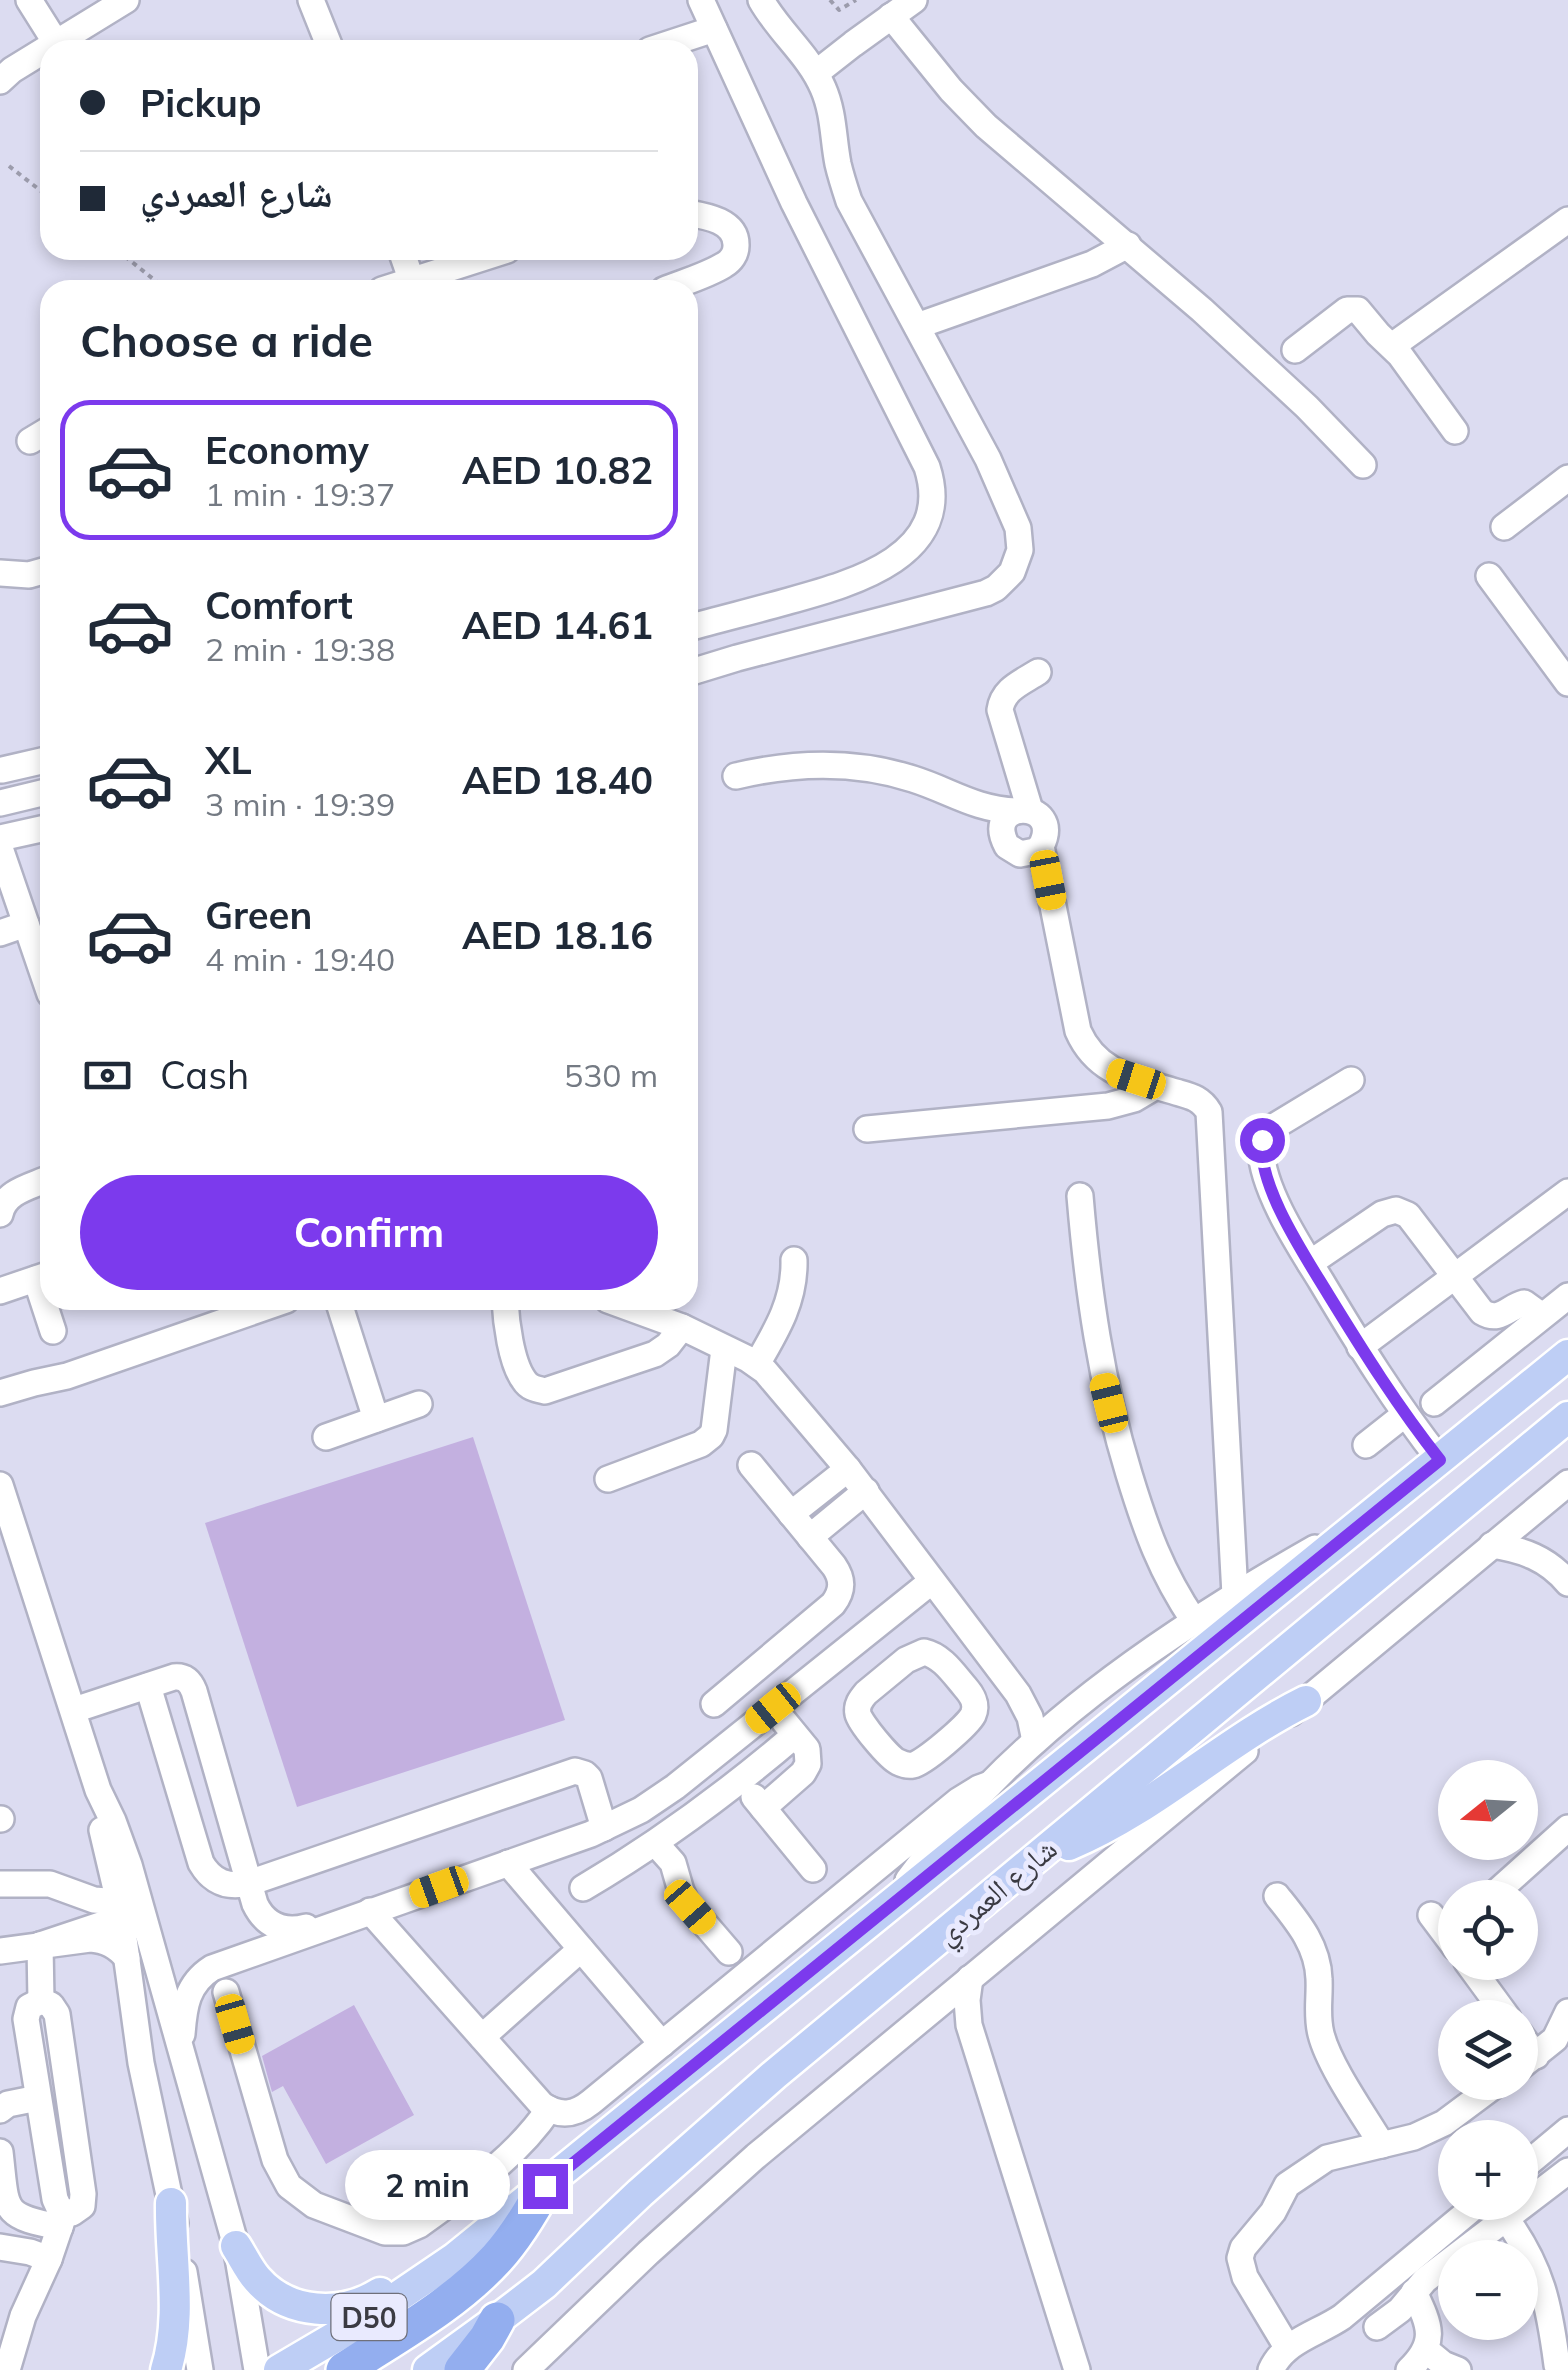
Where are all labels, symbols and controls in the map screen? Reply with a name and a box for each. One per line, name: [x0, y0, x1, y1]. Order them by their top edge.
text: Pickup: [140, 79, 262, 127]
text: شارع العمردي: [140, 169, 333, 217]
text: Choose a ride: [80, 312, 373, 368]
icon: car: [85, 425, 175, 515]
text: Economy: [205, 426, 369, 474]
text: AED 10.82: [462, 446, 653, 494]
text: 1 min · 19:37: [205, 474, 395, 514]
icon: car: [85, 580, 175, 670]
text: Comfort: [205, 581, 353, 629]
text: AED 14.61: [462, 601, 653, 649]
text: 2 min · 19:38: [205, 629, 395, 669]
icon: car: [85, 735, 175, 825]
text: XL: [205, 736, 252, 784]
text: AED 18.40: [462, 756, 653, 804]
text: 3 min · 19:39: [205, 784, 395, 824]
car: [1028, 848, 1068, 912]
icon: car: [85, 890, 175, 980]
text: Green: [205, 891, 312, 939]
text: AED 18.16: [462, 911, 653, 959]
text: 4 min · 19:40: [205, 939, 395, 979]
icon: cash: [80, 1048, 135, 1103]
text: Cash: [160, 1051, 249, 1099]
text: 530 m: [564, 1055, 658, 1095]
car: [1103, 1055, 1169, 1103]
route start: [1240, 1118, 1285, 1163]
button: Confirm: [80, 1175, 658, 1290]
car: [1087, 1370, 1131, 1436]
car: [740, 1677, 806, 1739]
north arrow: [1438, 1760, 1538, 1860]
map controls: [1438, 1760, 1538, 2340]
street label: شارع العمردي: [928, 1829, 1068, 1957]
car: [406, 1863, 472, 1911]
car: [659, 1875, 721, 1939]
button: locate: [1438, 1880, 1538, 1980]
car: [212, 1991, 258, 2057]
button: layers: [1438, 2000, 1538, 2100]
button: +: [1438, 2120, 1538, 2220]
callout: 2 min: [345, 2151, 510, 2221]
route end: [523, 2164, 568, 2209]
text: 2 min: [385, 2165, 470, 2205]
button: −: [1438, 2240, 1538, 2340]
road number: D50: [332, 2294, 406, 2340]

